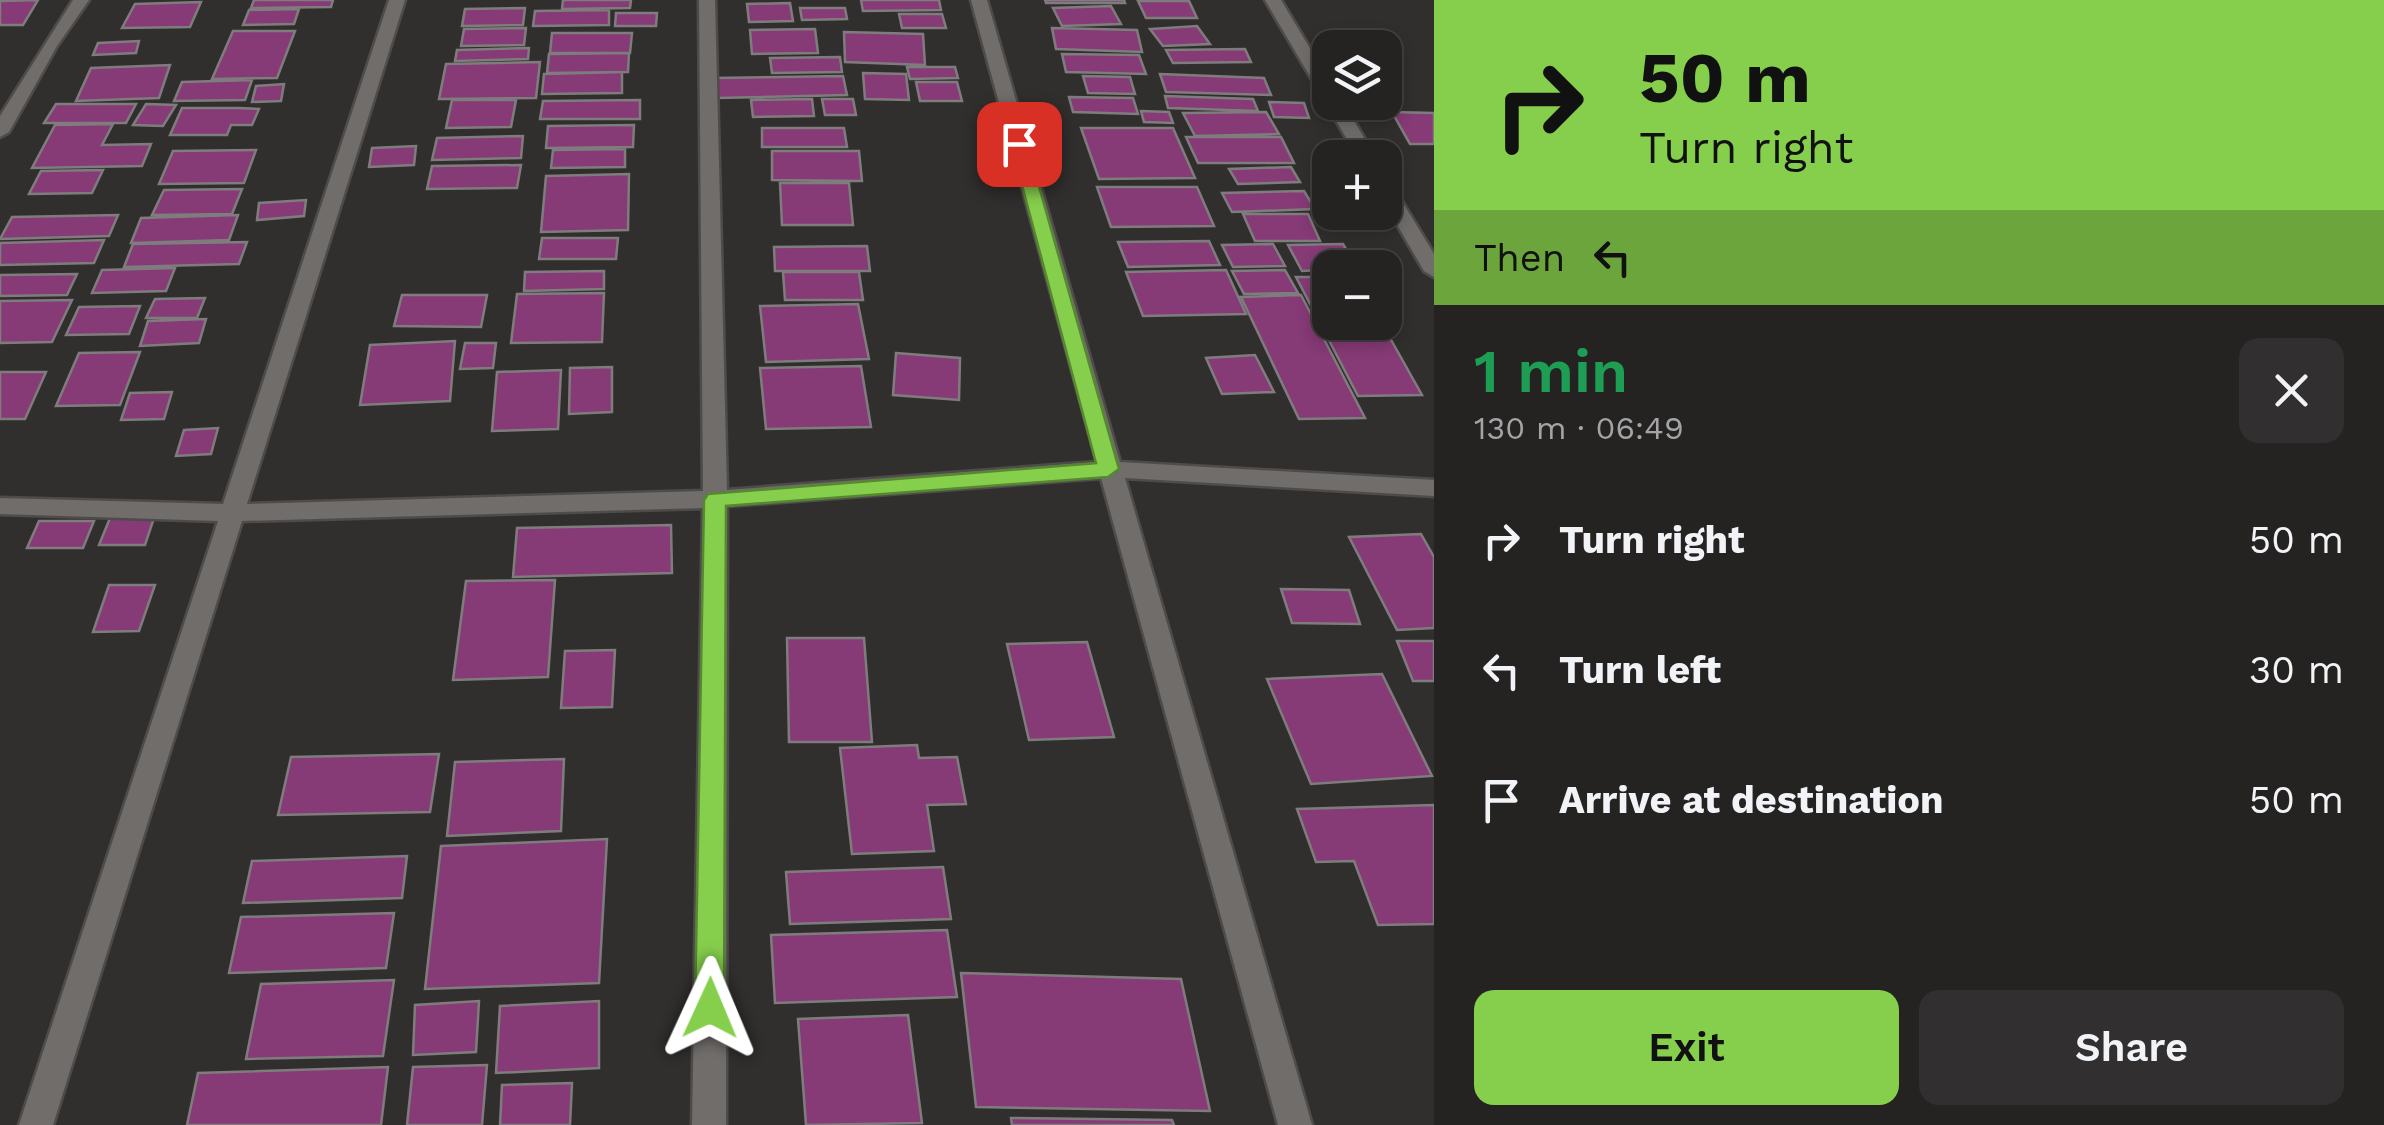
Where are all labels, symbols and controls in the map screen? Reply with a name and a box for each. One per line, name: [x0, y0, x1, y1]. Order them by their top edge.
map controls: [1312, 30, 1402, 340]
button: layers: [1312, 30, 1402, 120]
text: 50 m: [1639, 37, 1811, 119]
icon: right: [1474, 40, 1604, 170]
pin: [977, 102, 1062, 187]
icon: arrive: [992, 117, 1047, 172]
text: Turn right: [1639, 121, 1853, 174]
button: +: [1312, 140, 1402, 230]
icon: left: [1585, 230, 1640, 285]
text: Then: [1474, 236, 1565, 280]
button: −: [1312, 250, 1402, 340]
text: 1 min: [1474, 336, 1628, 407]
button: close: [2239, 338, 2344, 443]
text: 130 m · 06:49: [1474, 409, 1684, 447]
icon: right: [1474, 513, 1529, 568]
text: Turn right: [1559, 518, 1745, 562]
text: 50 m: [2249, 518, 2344, 562]
icon: left: [1474, 643, 1529, 698]
text: Turn left: [1559, 648, 1721, 692]
text: 30 m: [2249, 648, 2344, 692]
icon: arrive: [1474, 773, 1529, 828]
text: Arrive at destination: [1559, 778, 1944, 822]
text: 50 m: [2249, 778, 2344, 822]
position arrow: [658, 956, 762, 1060]
button: Exit: [1474, 990, 1899, 1105]
button: Share: [1919, 990, 2344, 1105]

